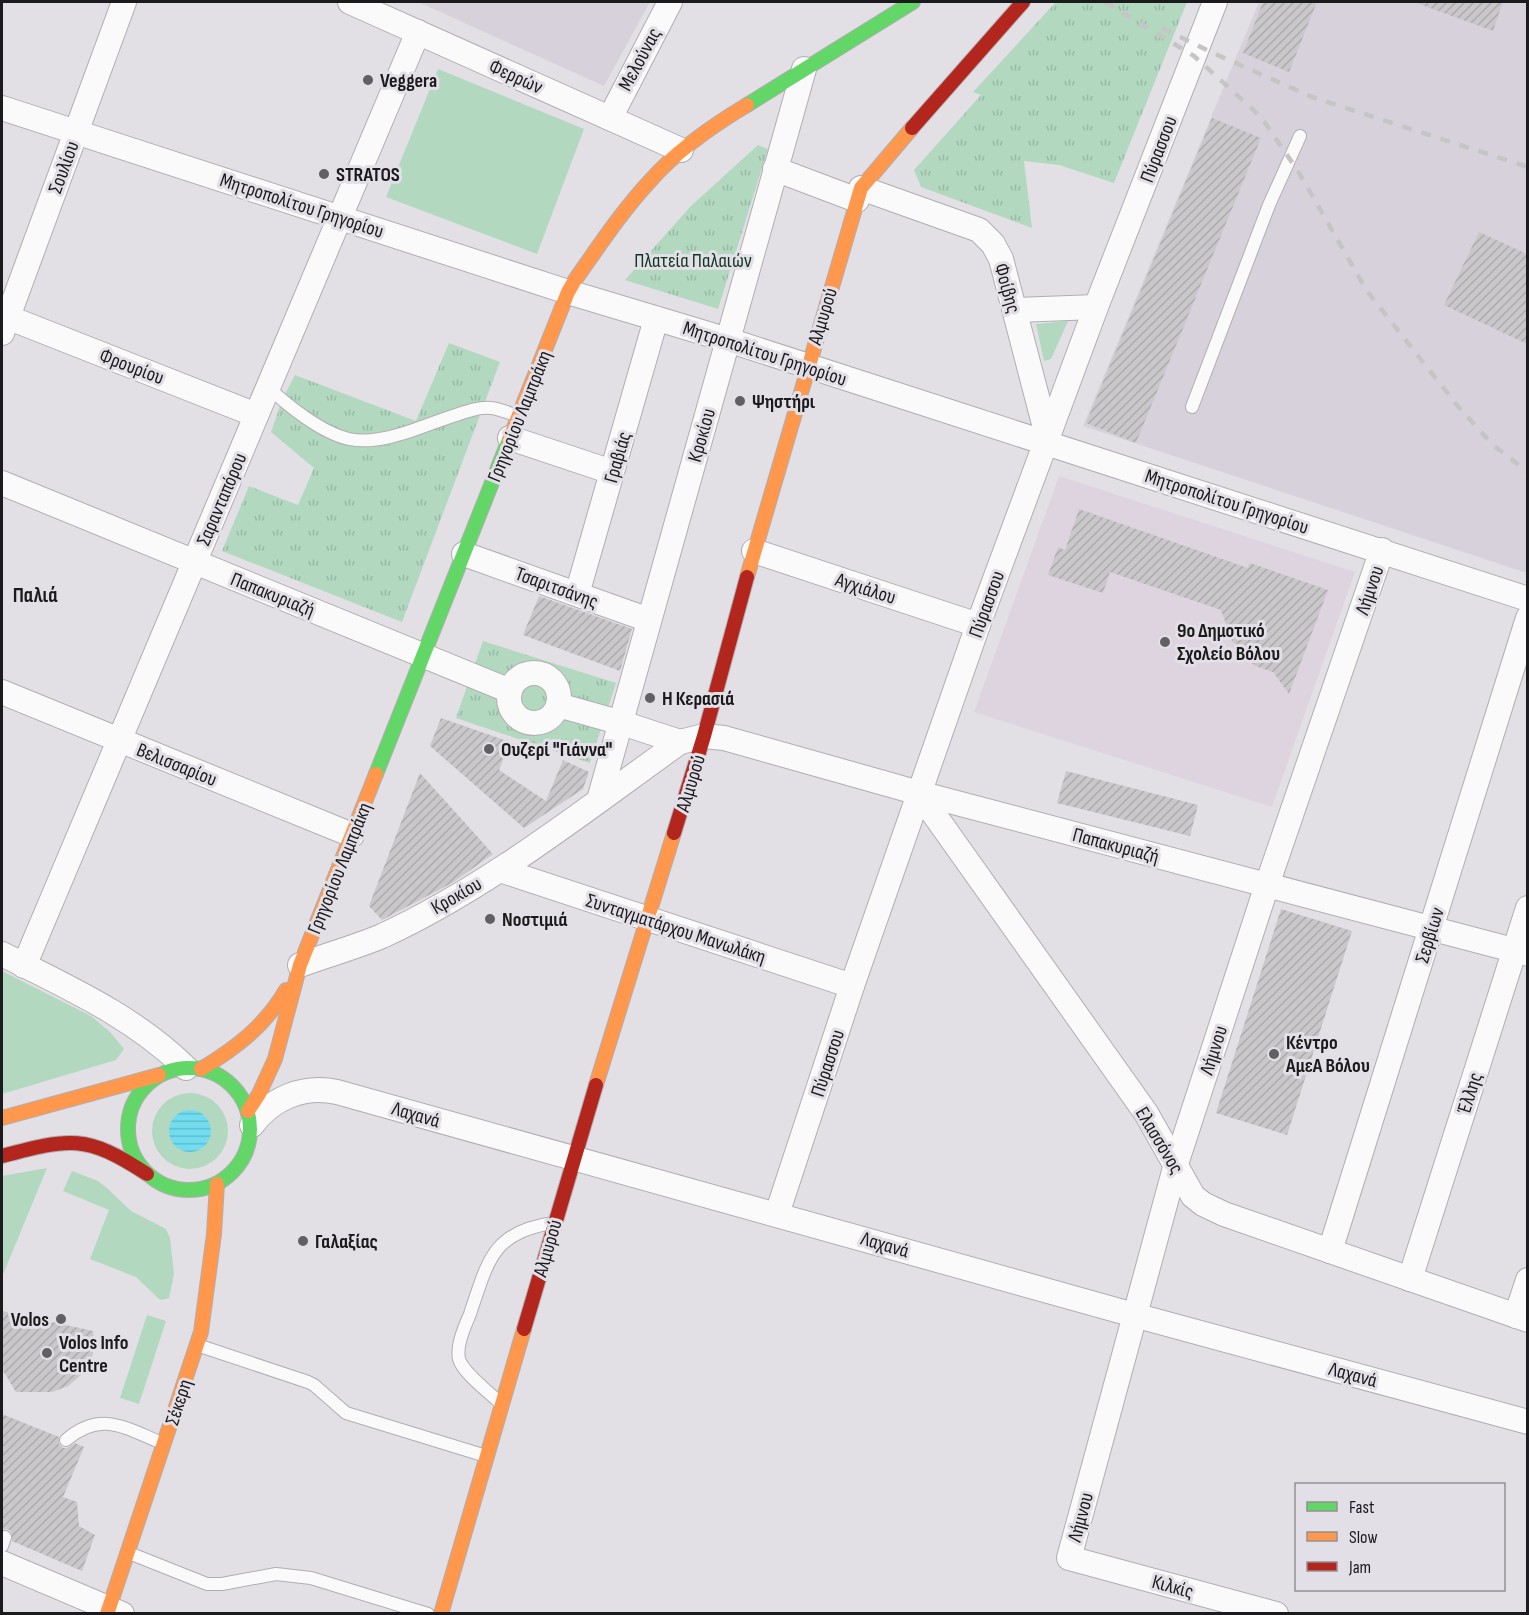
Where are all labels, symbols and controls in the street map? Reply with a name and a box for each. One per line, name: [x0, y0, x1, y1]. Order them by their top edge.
street label: Μελούνας: [613, 24, 666, 95]
street label: Φερρών: [485, 55, 546, 99]
place label: Veggera: [380, 69, 437, 93]
marker: Veggera: [361, 73, 375, 87]
street label: Πύρασσου: [1135, 113, 1183, 186]
street label: Σουλίου: [43, 138, 84, 197]
place label: STRATOS: [336, 163, 400, 187]
marker: STRATOS: [317, 167, 331, 181]
street label: Μητροπολίτου Γρηγορίου: [217, 168, 387, 244]
park label: Πλατεία Παλαιών: [634, 249, 752, 273]
street label: Φοίβης: [988, 261, 1026, 316]
street label: Αλμυρού: [803, 285, 843, 349]
street label: Μητροπολίτου Γρηγορίου: [680, 316, 850, 392]
street label: Φρουρίου: [96, 344, 167, 390]
street label: Γρηγορίου Λαμπράκη: [483, 347, 557, 486]
place label: Ψηστήρι: [752, 390, 816, 414]
marker: Ψηστήρι: [733, 394, 747, 408]
street label: Κροκίου: [683, 406, 721, 465]
street label: Γραβιάς: [599, 429, 637, 486]
street label: Σαρανταπόρου: [192, 449, 252, 549]
street label: Μητροπολίτου Γρηγορίου: [1142, 464, 1312, 540]
street label: Τσαριτσάνης: [512, 562, 601, 614]
street label: Λήμνου: [1350, 563, 1389, 619]
street label: Παπακυριαζή: [227, 567, 318, 623]
street label: Αγχιάλου: [832, 568, 899, 610]
street label: Πύρασσου: [964, 568, 1010, 641]
district label: Παλιά: [13, 583, 58, 608]
place label: 9ο Δημοτικό Σχολείο Βόλου: [1177, 619, 1280, 666]
marker: 9ο Δημοτικό Σχολείο Βόλου: [1158, 635, 1172, 649]
place label: Η Κερασιά: [662, 687, 734, 711]
marker: Η Κερασιά: [643, 691, 657, 705]
street label: Βελισσαρίου: [133, 738, 220, 792]
place label: Ουζερί "Γιάννα": [501, 738, 613, 762]
marker: Ουζερί "Γιάννα": [482, 742, 496, 756]
street label: Αλμυρού: [671, 752, 711, 816]
street label: Γρηγορίου Λαμπράκη: [303, 799, 377, 938]
street label: Παπακυριαζή: [1070, 823, 1162, 869]
street label: Κροκίου: [427, 872, 486, 920]
street label: Συνταγματάρχου Μανωλάκη: [583, 889, 769, 969]
street label: Σερβίων: [1410, 905, 1450, 966]
place label: Νοστιμιά: [502, 908, 567, 932]
marker: Νοστιμιά: [483, 912, 497, 926]
street label: Λήμνου: [1194, 1023, 1233, 1079]
street label: Πύρασσου: [806, 1027, 850, 1100]
place label: Κέντρο ΑμεΑ Βόλου: [1285, 1031, 1370, 1078]
marker: Κέντρο ΑμεΑ Βόλου: [1267, 1047, 1281, 1061]
street label: Έλλης: [1452, 1069, 1488, 1118]
street label: Λαχανά: [388, 1096, 443, 1133]
street label: Ελασσόνος: [1130, 1103, 1189, 1178]
street label: Αλμυρού: [528, 1217, 568, 1281]
street label: Λαχανά: [857, 1226, 912, 1263]
place label: Γαλαξίας: [315, 1230, 378, 1254]
marker: Γαλαξίας: [296, 1234, 310, 1248]
place label: Volos: [11, 1308, 49, 1332]
marker: Volos: [54, 1312, 68, 1326]
place label: Volos Info Centre: [59, 1331, 128, 1378]
marker: Volos Info Centre: [40, 1346, 54, 1360]
street label: Λαχανά: [1325, 1357, 1380, 1393]
street label: Σέκερη: [160, 1376, 198, 1428]
legend: [1295, 1483, 1505, 1591]
street label: Λήμνου: [1063, 1490, 1099, 1546]
text: Fast: [1349, 1497, 1375, 1518]
text: Slow: [1349, 1527, 1378, 1548]
text: Jam: [1348, 1557, 1371, 1578]
street label: Κιλκίς: [1149, 1570, 1196, 1604]

